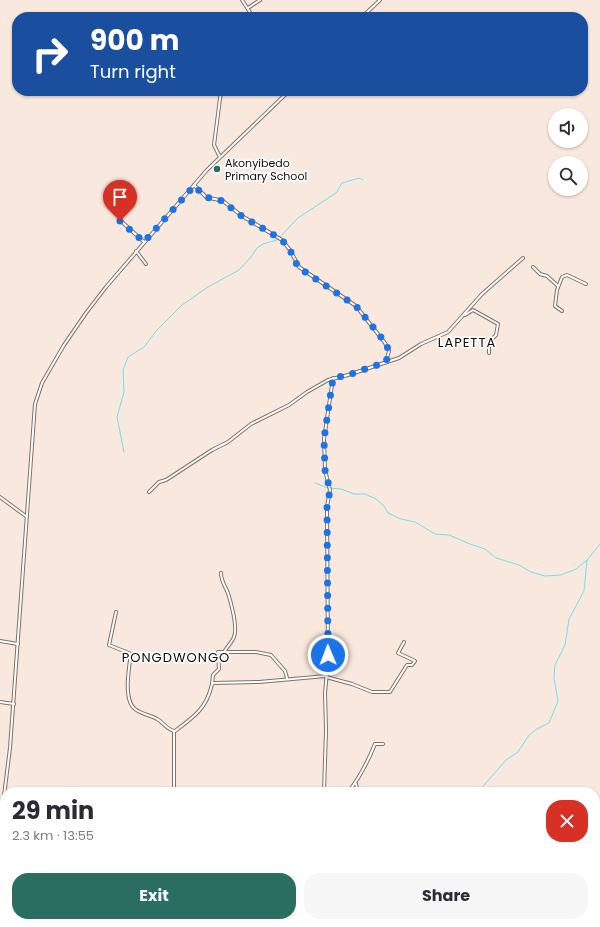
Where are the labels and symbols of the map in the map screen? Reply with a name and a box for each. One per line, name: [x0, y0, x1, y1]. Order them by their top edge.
place label: Akonyibedo Primary School: [225, 155, 307, 184]
marker: Akonyibedo Primary School: [212, 164, 222, 174]
pin: [103, 180, 137, 221]
district label: LAPETTA: [438, 333, 496, 352]
position arrow: [307, 634, 349, 676]
district label: PONGDWONGO: [122, 648, 230, 667]

